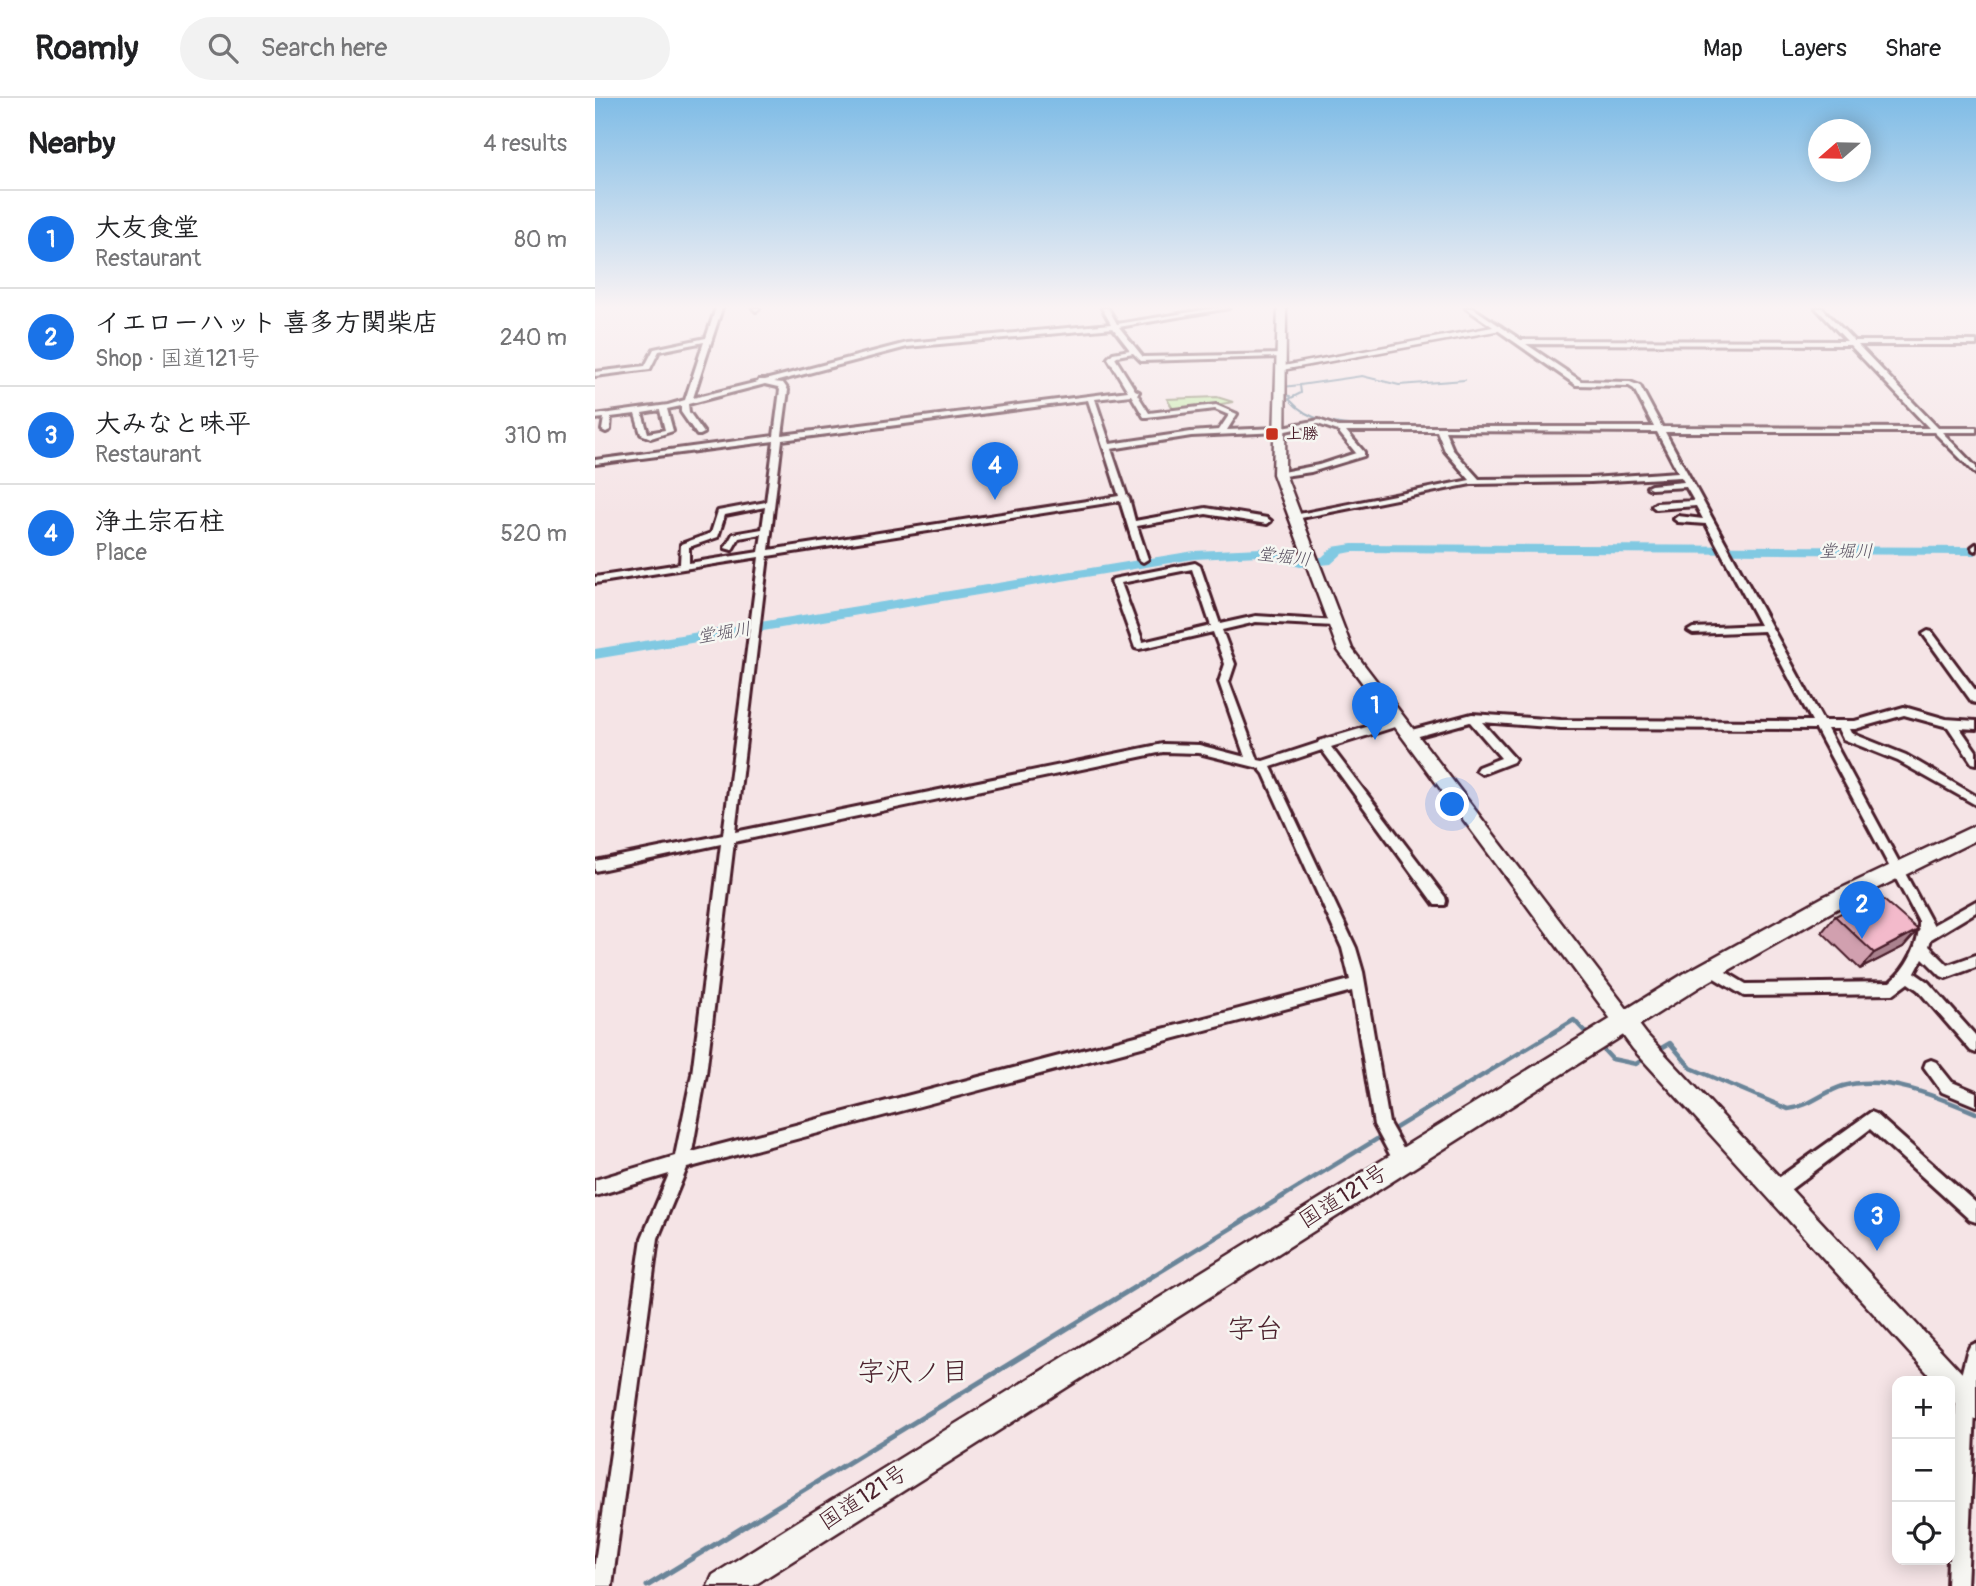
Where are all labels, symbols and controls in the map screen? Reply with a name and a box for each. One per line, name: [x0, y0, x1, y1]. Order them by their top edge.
search box: [180, 17, 670, 80]
text: Roamly: [35, 28, 138, 69]
icon: search: [204, 29, 242, 67]
text: Search here: [260, 32, 387, 64]
text: Map: [1703, 34, 1743, 63]
text: Layers: [1781, 34, 1847, 63]
text: Share: [1885, 34, 1941, 63]
north arrow: [1808, 119, 1871, 182]
text: Nearby: [28, 125, 115, 162]
text: 4 results: [483, 129, 567, 158]
text: 大友食堂: [95, 212, 199, 244]
text: 1: [47, 225, 56, 254]
text: 80 m: [514, 225, 567, 254]
text: Restaurant: [95, 244, 201, 273]
text: イエローハット 喜多方関柴店: [95, 307, 439, 339]
text: 2: [45, 323, 57, 352]
text: 240 m: [500, 323, 567, 352]
text: Shop · 国道121号: [95, 344, 260, 373]
text: 大みなと味平: [95, 408, 251, 440]
text: 3: [45, 421, 57, 450]
text: 310 m: [504, 421, 567, 450]
place label: 上勝: [1286, 424, 1319, 444]
marker: 上勝: [1264, 426, 1280, 442]
text: Restaurant: [95, 440, 201, 469]
pin: 4: [972, 442, 1018, 500]
text: 浄土宗石柱: [95, 506, 225, 538]
text: 4: [44, 519, 58, 548]
text: 520 m: [501, 519, 567, 548]
text: Place: [95, 538, 147, 567]
water label: 堂堀川: [1819, 540, 1873, 563]
water label: 堂堀川: [1256, 542, 1312, 572]
water label: 堂堀川: [696, 617, 752, 649]
pin: 1: [1352, 682, 1398, 740]
your location: [1435, 787, 1469, 821]
pin: 2: [1839, 881, 1885, 939]
street label: 国道121号: [1293, 1157, 1393, 1235]
pin: 3: [1854, 1193, 1900, 1251]
district label: 字台: [1227, 1312, 1283, 1347]
district label: 字沢ノ目: [857, 1355, 969, 1390]
map controls: [1892, 1376, 1955, 1565]
button: +: [1892, 1376, 1955, 1439]
button: −: [1892, 1439, 1955, 1502]
street label: 国道121号: [813, 1458, 913, 1536]
button: locate: [1892, 1502, 1955, 1565]

